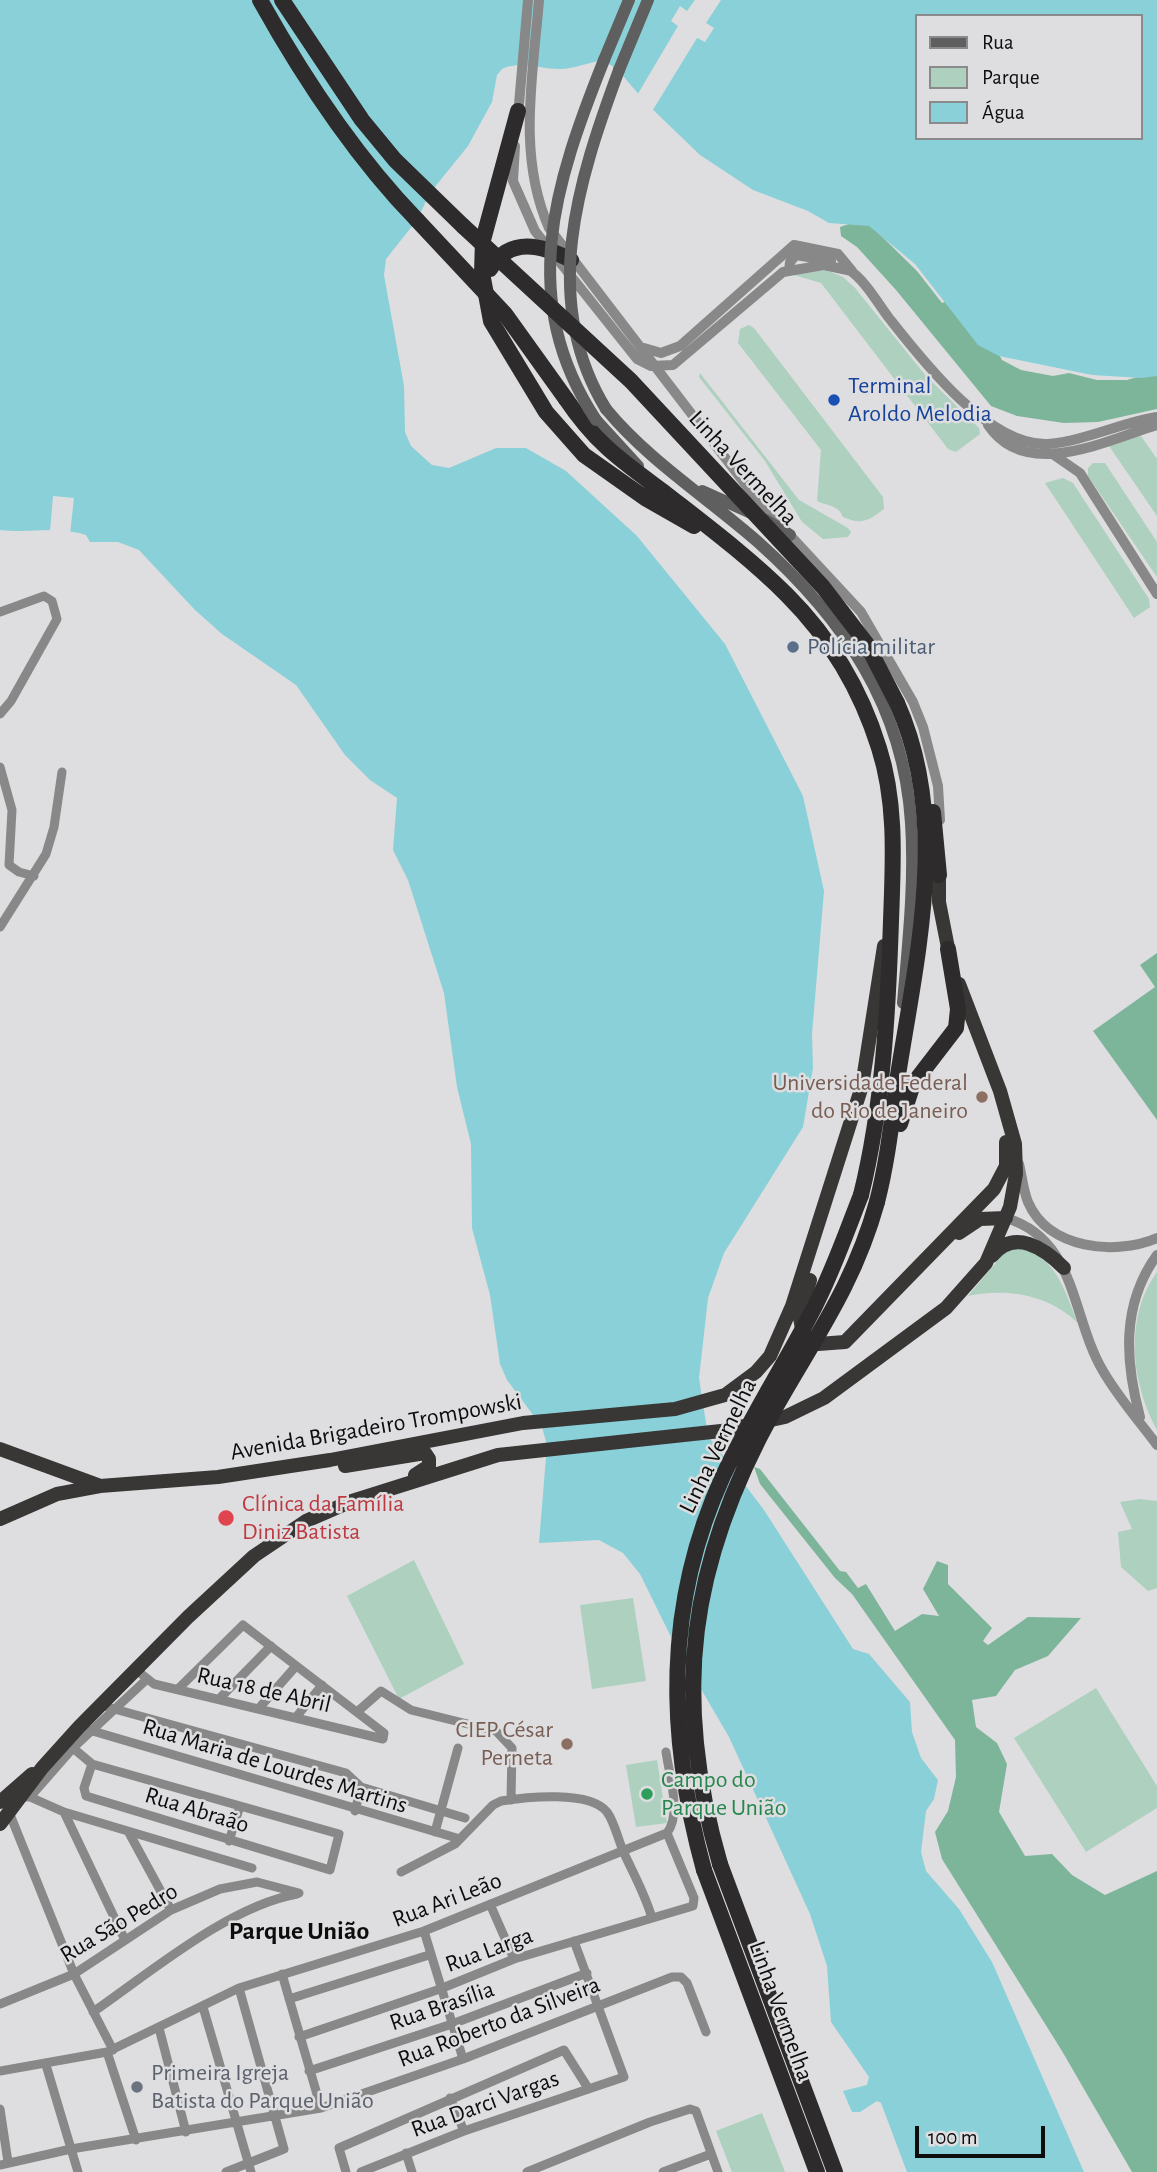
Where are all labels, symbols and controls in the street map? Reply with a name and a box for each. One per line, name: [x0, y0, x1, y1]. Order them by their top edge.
legend: [916, 14, 1143, 140]
text: Rua: [982, 32, 1014, 53]
text: Parque: [982, 67, 1040, 88]
text: Água: [982, 102, 1025, 123]
place label: Terminal Aroldo Melodia: [848, 372, 992, 428]
marker: Terminal Aroldo Melodia: [826, 392, 842, 408]
street label: Linha Vermelha: [682, 405, 804, 531]
place label: Polícia militar: [807, 633, 935, 661]
marker: Polícia militar: [785, 639, 801, 655]
place label: Universidade Federal do Rio de Janeiro: [772, 1069, 968, 1125]
marker: Universidade Federal do Rio de Janeiro: [974, 1089, 990, 1105]
street label: Linha Vermelha: [673, 1374, 763, 1518]
street label: Avenida Brigadeiro Trompowski: [228, 1387, 524, 1467]
place label: Clínica da Família Diniz Batista: [242, 1490, 404, 1546]
marker: Clínica da Família Diniz Batista: [216, 1508, 236, 1528]
street label: Rua 18 de Abril: [194, 1661, 334, 1719]
street label: Rua Maria de Lourdes Martins: [139, 1712, 411, 1820]
place label: CIEP César Perneta: [456, 1716, 553, 1772]
marker: CIEP César Perneta: [559, 1736, 575, 1752]
place label: Campo do Parque União: [661, 1766, 786, 1822]
street label: Rua Abraão: [141, 1781, 253, 1839]
marker: Campo do Parque União: [639, 1786, 655, 1802]
street label: Rua Ari Leão: [388, 1866, 506, 1934]
street label: Rua São Pedro: [55, 1877, 183, 1969]
district label: Parque União: [229, 1915, 369, 1947]
street label: Rua Larga: [441, 1921, 537, 1979]
street label: Linha Vermelha: [742, 1937, 820, 2085]
street label: Rua Roberto da Silveira: [394, 1970, 604, 2074]
street label: Rua Brasília: [386, 1975, 498, 2037]
place label: Primeira Igreja Batista do Parque União: [151, 2059, 374, 2115]
street label: Rua Darci Vargas: [407, 2064, 563, 2144]
marker: Primeira Igreja Batista do Parque União: [129, 2079, 145, 2095]
scale bar: [919, 2112, 1048, 2156]
text: 100 m: [928, 2127, 978, 2148]

